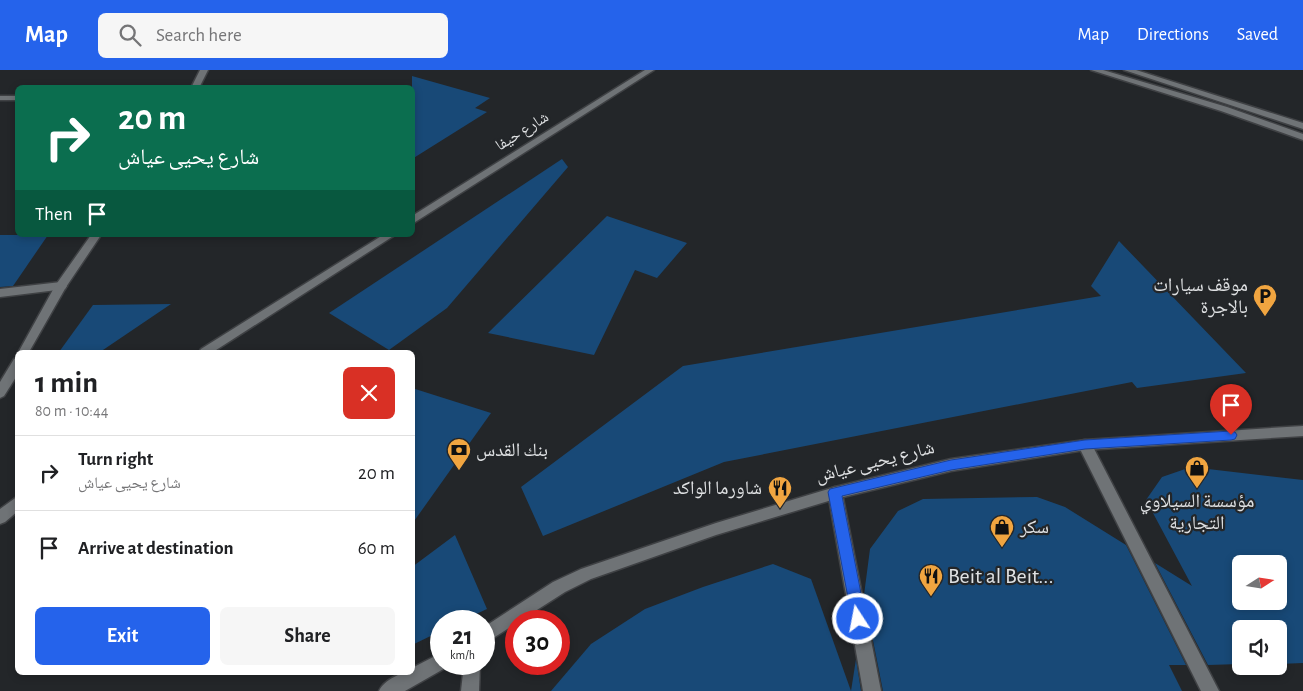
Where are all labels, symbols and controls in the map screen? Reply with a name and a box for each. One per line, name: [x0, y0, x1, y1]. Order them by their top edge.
search box: [98, 13, 448, 58]
icon: search: [116, 21, 144, 49]
text: Map: [25, 23, 68, 47]
text: Search here: [156, 26, 242, 45]
text: Map: [1078, 26, 1109, 44]
text: Directions: [1137, 26, 1209, 44]
text: Saved: [1237, 26, 1278, 44]
text: 20 m: [118, 101, 186, 136]
icon: right: [35, 105, 100, 170]
street label: شارع حيفا: [493, 109, 552, 155]
text: شارع يحيى عياش: [118, 146, 259, 168]
icon: arrive: [83, 200, 111, 228]
text: Then: [35, 205, 73, 224]
place label: موقف سيارات بالاجرة: [1153, 276, 1248, 318]
parking icon: موقف سيارات بالاجرة: [1252, 283, 1278, 317]
button: close: [343, 367, 395, 419]
text: 1 min: [35, 368, 98, 398]
pin: [1210, 384, 1252, 435]
icon: arrive: [1217, 391, 1245, 419]
text: 80 m · 10:44: [35, 403, 108, 419]
bank icon: بنك القدس: [446, 437, 472, 471]
street label: شارع يحيى عياش: [814, 438, 937, 487]
place label: بنك القدس: [476, 441, 548, 461]
text: Turn right: [78, 450, 153, 469]
shop icon: مؤسسة السيلاوي التجارية: [1184, 455, 1210, 489]
icon: right: [35, 459, 63, 487]
text: 20 m: [358, 464, 395, 483]
text: شارع يحيى عياش: [78, 475, 181, 491]
restaurant icon: شاورما الواكد: [767, 475, 793, 509]
place label: شاورما الواكد: [673, 479, 762, 499]
place label: مؤسسة السيلاوي التجارية: [1140, 492, 1254, 534]
shop icon: سكر: [989, 514, 1015, 548]
place label: سكر: [1019, 518, 1049, 538]
icon: arrive: [35, 534, 63, 562]
text: Arrive at destination: [78, 539, 234, 558]
text: 60 m: [358, 539, 395, 558]
north arrow: [1232, 555, 1288, 610]
map controls: [1232, 555, 1287, 675]
restaurant icon: Beit al Beit...: [918, 563, 944, 597]
place label: Beit al Beit...: [948, 565, 1053, 587]
position arrow: [831, 592, 883, 644]
button: Exit: [35, 607, 210, 665]
button: Share: [220, 607, 395, 665]
speed limit sign: 30: [505, 610, 570, 675]
button: sound: [1232, 620, 1287, 675]
text: 21: [452, 624, 473, 649]
text: km/h: [450, 649, 475, 661]

